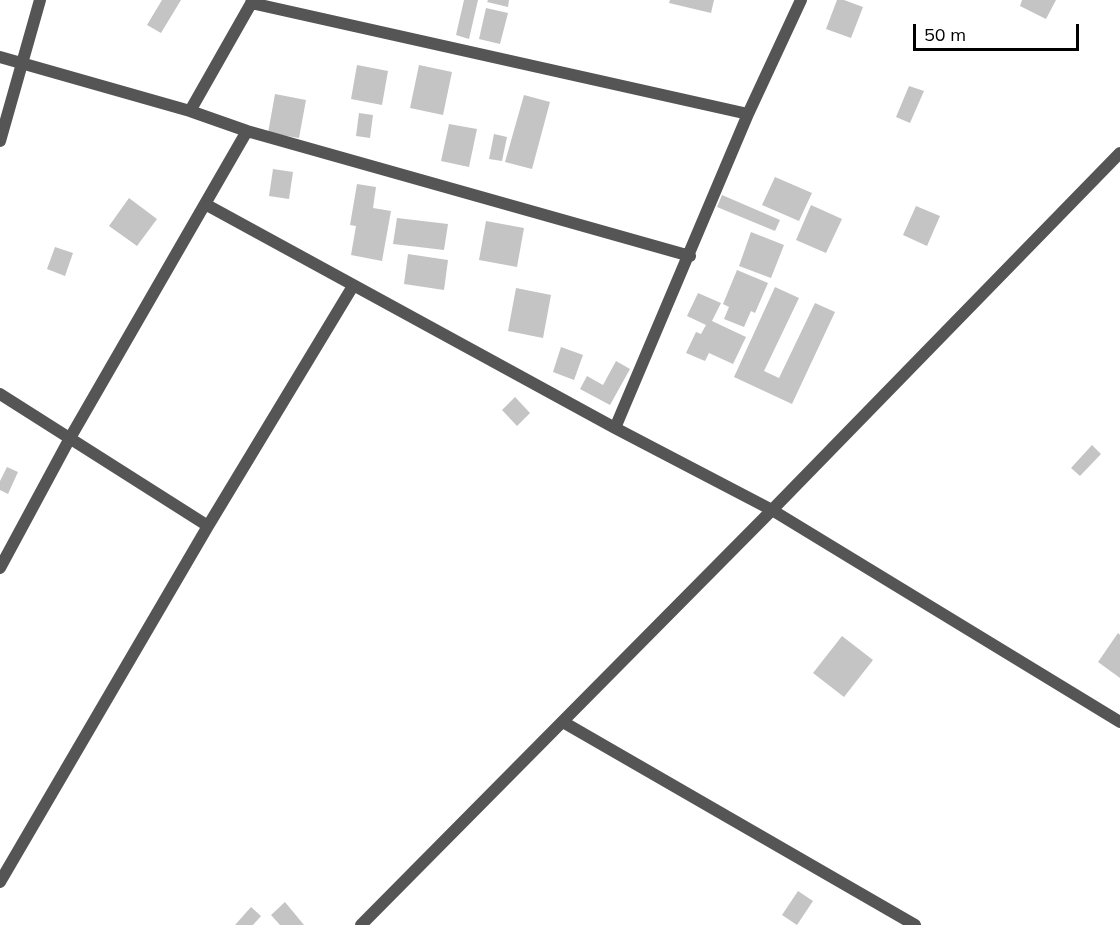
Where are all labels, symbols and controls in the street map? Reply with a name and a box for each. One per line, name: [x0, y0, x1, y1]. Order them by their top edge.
scale bar: [916, 12, 1082, 50]
text: 50 m: [924, 23, 966, 46]

